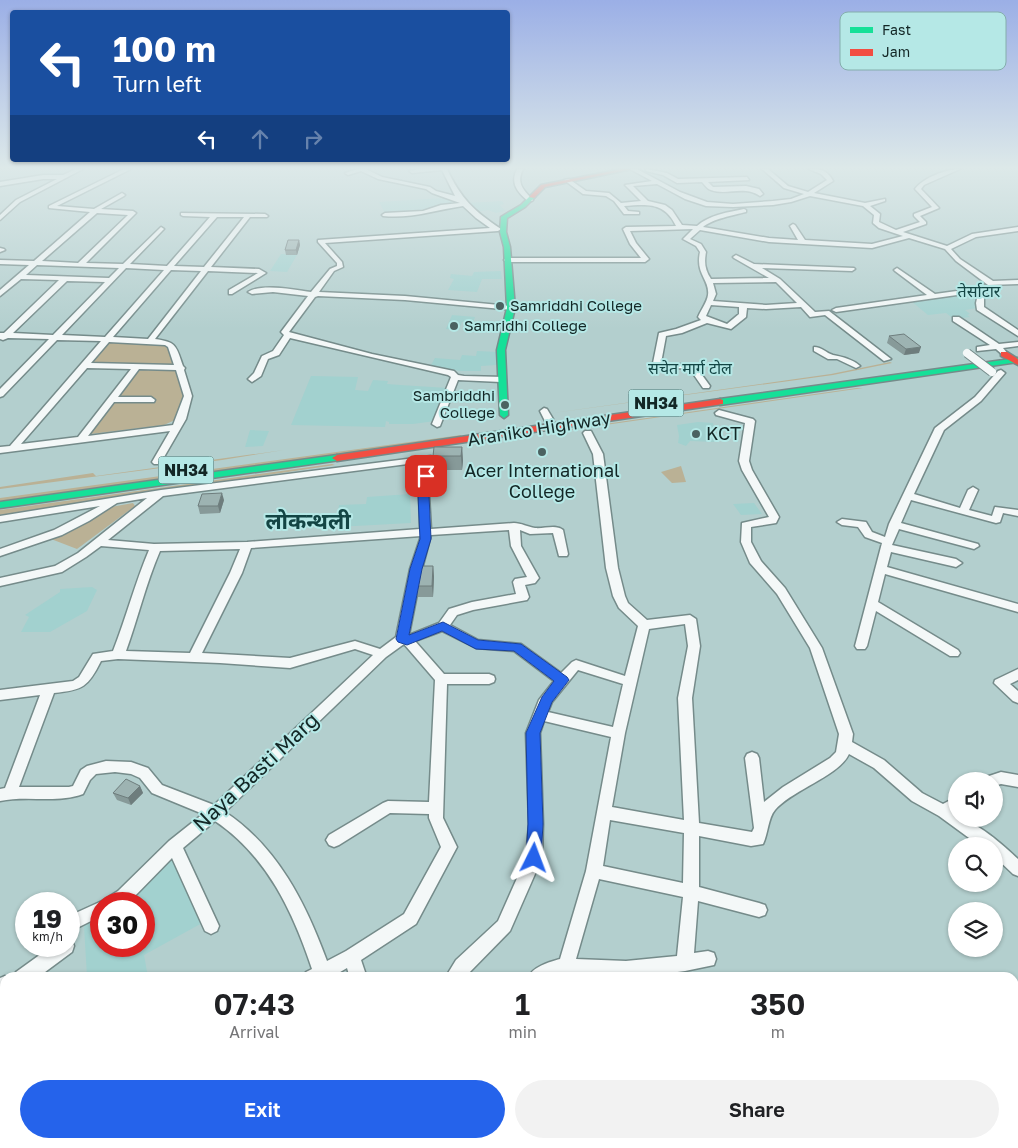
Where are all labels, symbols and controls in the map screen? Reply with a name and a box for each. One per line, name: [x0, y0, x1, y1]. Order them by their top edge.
legend: [840, 12, 1006, 70]
text: Fast: [882, 21, 911, 38]
text: 100 m: [113, 28, 216, 70]
icon: left: [30, 30, 95, 95]
text: Jam: [882, 43, 910, 60]
text: Turn left: [113, 70, 202, 97]
icon: left: [193, 125, 221, 153]
icon: ahead: [246, 125, 274, 153]
icon: right: [299, 125, 327, 153]
district label: तेर्साटार: [958, 281, 1001, 301]
place label: Samriddhi College: [510, 296, 642, 314]
marker: Samriddhi College: [494, 300, 506, 312]
place label: Samridhi College: [464, 316, 587, 334]
marker: Samridhi College: [448, 320, 460, 332]
district label: सचेत मार्ग टोल: [648, 358, 733, 378]
place label: Sambriddhi College: [413, 386, 495, 421]
road number: NH34: [628, 389, 684, 416]
marker: Sambriddhi College: [499, 399, 511, 411]
street label: Araniko Highway: [466, 406, 612, 450]
place label: KCT: [706, 422, 741, 444]
marker: KCT: [690, 428, 702, 440]
marker: Acer International College: [536, 446, 548, 458]
pin: [405, 455, 447, 497]
road number: NH34: [158, 456, 214, 484]
place label: Acer International College: [464, 459, 620, 502]
icon: arrive: [412, 462, 440, 490]
district label: लोकन्थली: [265, 507, 351, 534]
street label: Naya Basti Marg: [187, 706, 324, 836]
map controls: [948, 772, 1003, 957]
button: sound: [948, 772, 1003, 827]
position arrow: [507, 831, 559, 883]
button: search: [948, 837, 1003, 892]
speed limit sign: 30: [90, 892, 155, 957]
button: layers: [948, 902, 1003, 957]
text: 19: [33, 903, 62, 934]
text: km/h: [32, 929, 63, 944]
text: 07:43: [213, 986, 295, 1022]
text: 1: [515, 986, 530, 1022]
text: 350: [750, 986, 806, 1022]
text: Arrival: [229, 1022, 279, 1042]
text: min: [509, 1022, 537, 1042]
text: m: [771, 1022, 785, 1042]
button: Exit: [20, 1080, 505, 1138]
button: Share: [515, 1080, 999, 1138]

